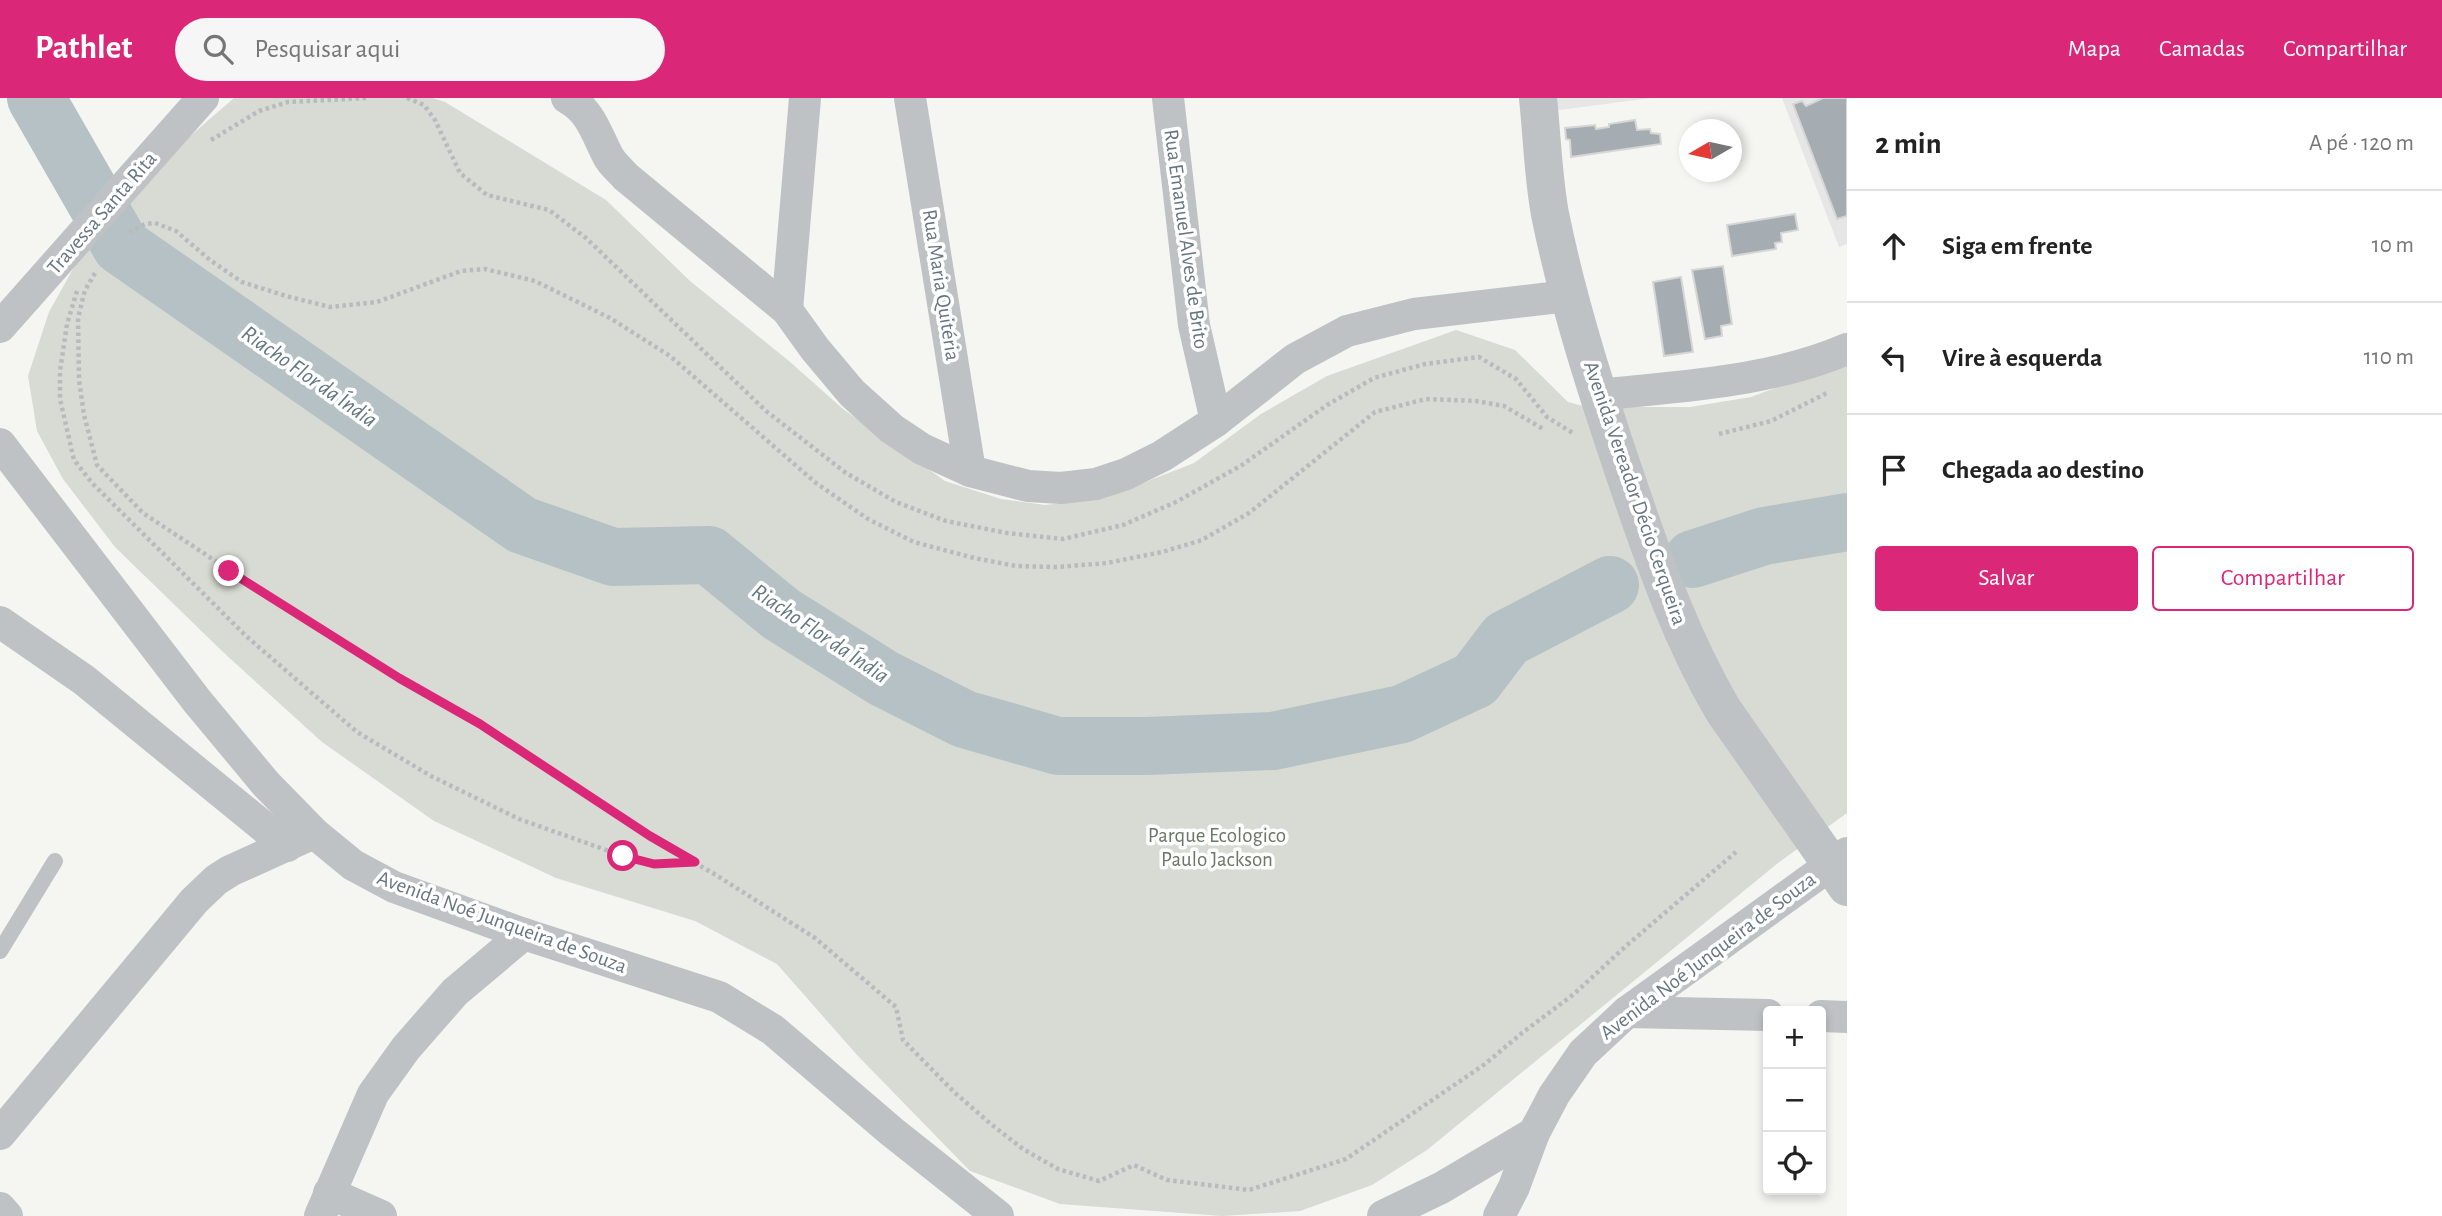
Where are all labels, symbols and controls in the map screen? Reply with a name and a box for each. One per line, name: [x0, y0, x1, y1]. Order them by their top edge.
search box: [175, 18, 665, 81]
icon: search: [199, 30, 237, 68]
text: Pathlet: [35, 32, 133, 65]
text: Pesquisar aqui: [255, 36, 400, 62]
text: Mapa: [2068, 37, 2121, 61]
text: Camadas: [2159, 37, 2245, 61]
text: Compartilhar: [2283, 37, 2407, 61]
north arrow: [1679, 119, 1742, 182]
street label: Rua Emanuel Alves de Brito: [1160, 128, 1212, 350]
text: 2 min: [1875, 129, 1942, 159]
text: A pé · 120 m: [2309, 132, 2414, 155]
street label: Travessa Santa Rita: [43, 147, 161, 278]
street label: Rua Maria Quitéria: [919, 208, 963, 362]
icon: ahead: [1875, 227, 1913, 265]
text: Siga em frente: [1942, 233, 2093, 259]
text: 10 m: [2372, 234, 2414, 257]
water label: Riacho Flor da Índia: [237, 319, 383, 432]
icon: left: [1875, 339, 1913, 377]
text: Vire à esquerda: [1942, 345, 2103, 371]
text: 110 m: [2364, 346, 2414, 369]
street label: Avenida Vereador Décio Cerqueira: [1580, 358, 1690, 628]
icon: arrive: [1875, 451, 1913, 489]
text: Chegada ao destino: [1942, 457, 2144, 483]
button: Salvar: [1875, 546, 2138, 611]
button: Compartilhar: [2152, 546, 2414, 611]
route end: [213, 555, 244, 586]
water label: Riacho Flor da Índia: [747, 577, 894, 688]
park label: Parque Ecologico Paulo Jackson: [1148, 825, 1286, 870]
route start: [607, 840, 638, 871]
street label: Avenida Noé Junqueira de Souza: [374, 867, 630, 977]
street label: Avenida Noé Junqueira de Souza: [1596, 868, 1820, 1044]
map controls: [1763, 1006, 1826, 1195]
button: +: [1763, 1006, 1826, 1069]
button: −: [1763, 1069, 1826, 1132]
button: locate: [1763, 1132, 1826, 1195]

